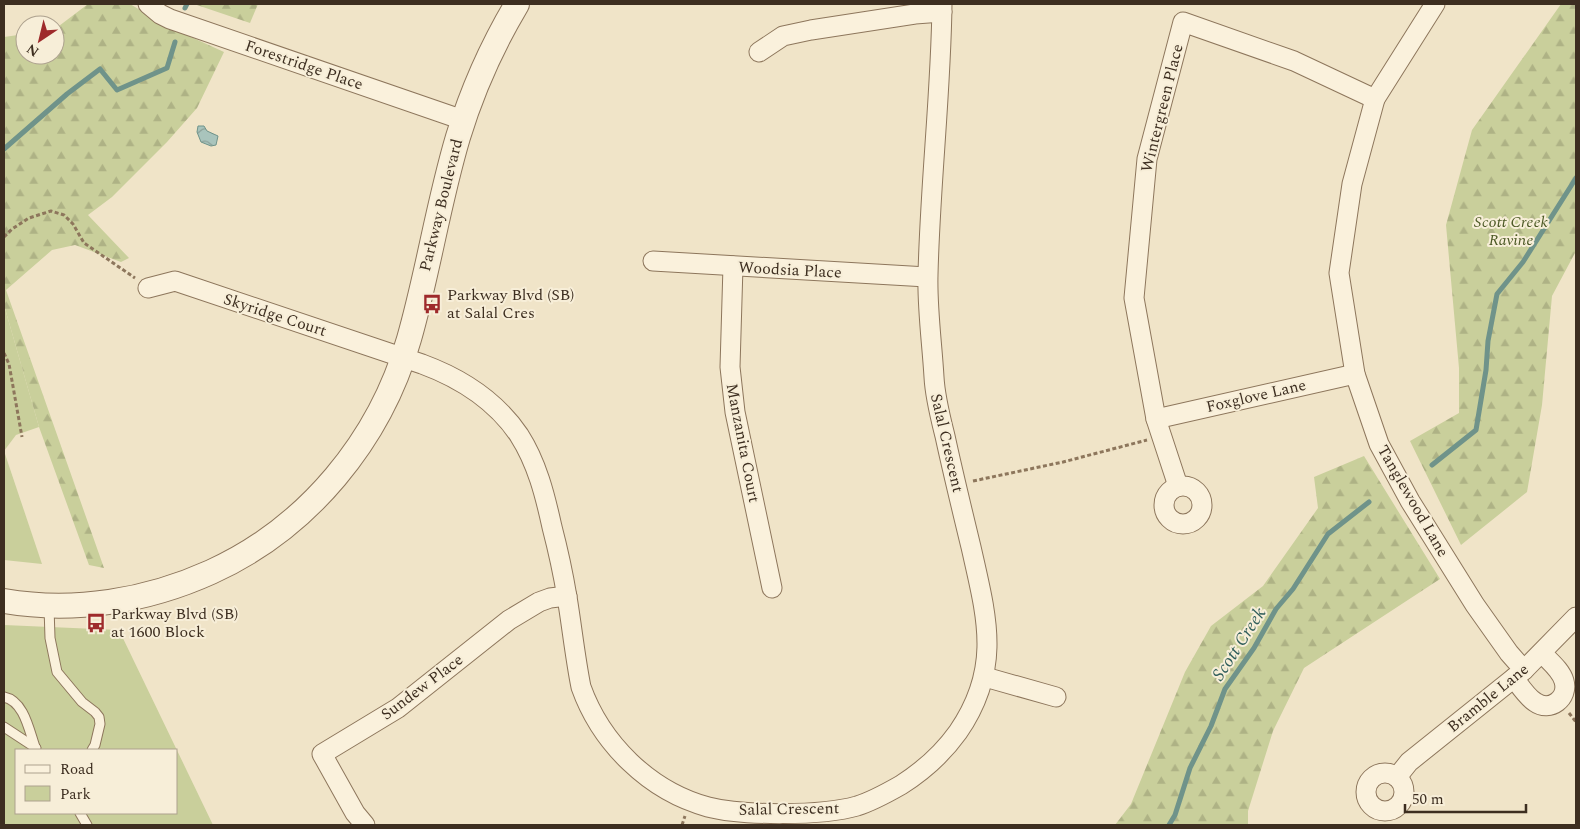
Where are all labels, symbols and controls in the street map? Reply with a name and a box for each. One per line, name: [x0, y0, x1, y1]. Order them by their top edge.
north arrow: [15, 15, 65, 65]
street label: Forestridge Place: [242, 34, 366, 96]
text: N: [22, 38, 44, 62]
street label: Wintergreen Place: [1134, 41, 1190, 175]
street label: Parkway Boulevard: [413, 136, 469, 274]
park label: Scott Creek Ravine: [1474, 210, 1548, 252]
street label: Woodsia Place: [738, 255, 842, 285]
place label: Parkway Blvd (SB) at Salal Cres: [447, 283, 574, 325]
street label: Skyridge Court: [220, 287, 330, 343]
bus stop icon: Parkway Blvd (SB) at Salal Cres: [421, 293, 443, 315]
street label: Foxglove Lane: [1204, 373, 1308, 419]
street label: Manzanita Court: [720, 381, 766, 505]
street label: Salal Crescent: [924, 391, 970, 495]
street label: Tanglewood Lane: [1371, 441, 1455, 561]
water label: Scott Creek: [1205, 601, 1273, 686]
place label: Parkway Blvd (SB) at 1600 Block: [111, 602, 238, 644]
bus stop icon: Parkway Blvd (SB) at 1600 Block: [85, 612, 107, 634]
street label: Sundew Place: [376, 648, 468, 726]
street label: Bramble Lane: [1442, 658, 1534, 738]
legend: [15, 749, 178, 814]
text: Road: [60, 758, 94, 781]
scale bar: [1405, 782, 1526, 814]
text: Park: [60, 783, 91, 806]
text: 50 m: [1412, 788, 1444, 811]
street label: Salal Crescent: [738, 796, 840, 822]

